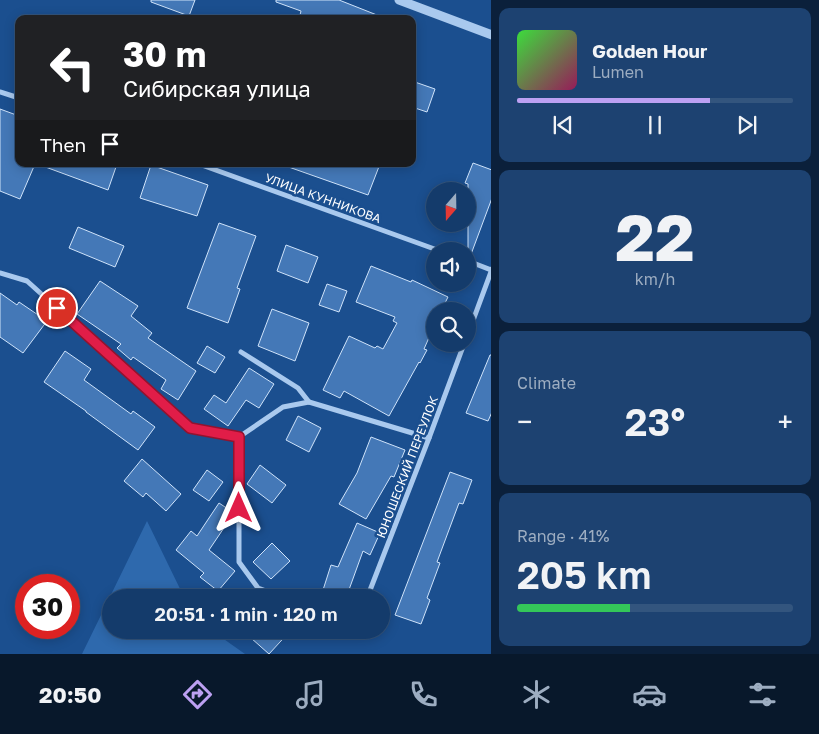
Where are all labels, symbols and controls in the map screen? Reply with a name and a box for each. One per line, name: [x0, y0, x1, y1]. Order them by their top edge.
text: 30 m: [123, 33, 206, 75]
icon: left: [40, 35, 105, 100]
text: Golden Hour: [592, 39, 707, 62]
text: Lumen: [592, 62, 644, 82]
text: Сибирская улица: [123, 75, 311, 102]
icon: previous: [549, 111, 577, 139]
icon: pause: [641, 111, 669, 139]
icon: next: [733, 111, 761, 139]
icon: arrive: [96, 130, 124, 158]
text: Then: [40, 133, 86, 156]
street label: УЛИЦА КУННИКОВА: [263, 170, 383, 226]
north arrow: [426, 182, 476, 232]
map controls: [426, 182, 476, 352]
text: 22: [615, 197, 695, 275]
button: sound: [426, 242, 476, 292]
text: km/h: [635, 269, 675, 289]
pin: [36, 287, 78, 329]
icon: arrive: [43, 294, 71, 322]
button: search: [426, 302, 476, 352]
text: Climate: [517, 373, 576, 393]
street label: ЮНОШЕСКИЙ ПЕРЕУЛОК: [373, 393, 441, 540]
text: 23°: [625, 399, 685, 444]
text: −: [517, 405, 532, 438]
text: +: [778, 405, 793, 438]
position arrow: [212, 481, 264, 533]
text: Range · 41%: [517, 526, 609, 546]
text: 205 km: [517, 552, 651, 597]
speed limit sign: 30: [15, 574, 80, 639]
text: 20:51 · 1 min · 120 m: [154, 602, 338, 625]
icon: directions: [180, 677, 215, 712]
icon: music: [293, 677, 328, 712]
icon: phone: [406, 677, 441, 712]
icon: climate: [519, 677, 554, 712]
icon: car: [632, 677, 667, 712]
icon: filters: [745, 677, 780, 712]
text: 20:50: [39, 681, 102, 708]

